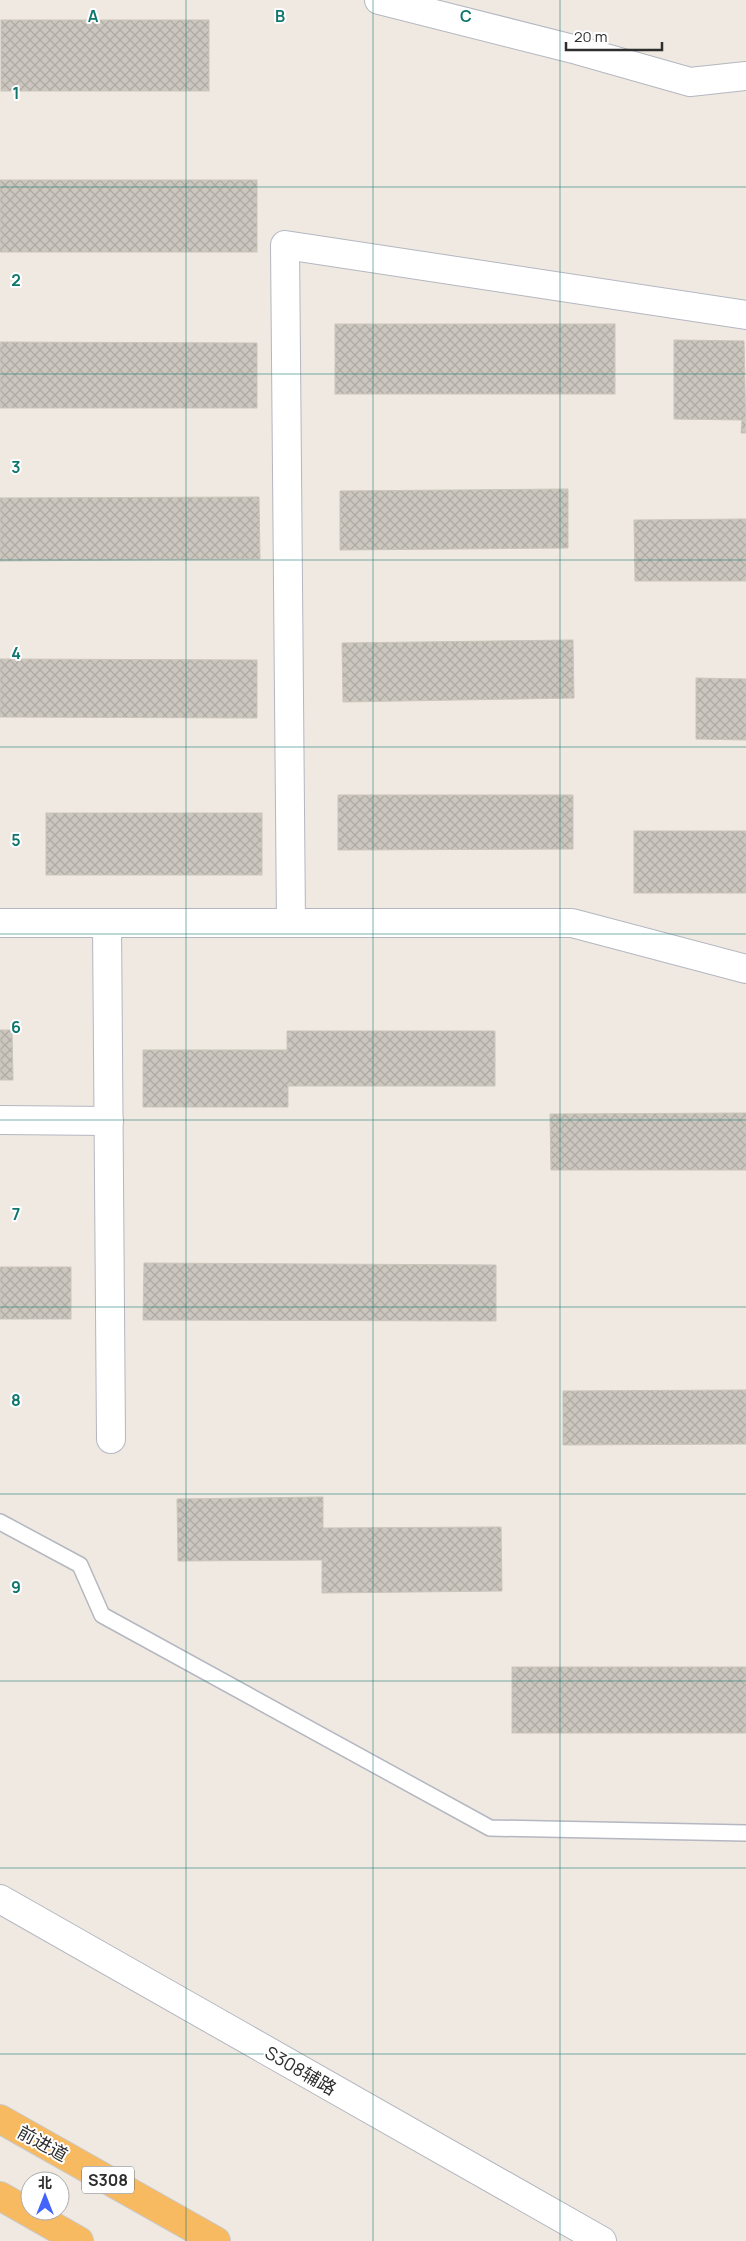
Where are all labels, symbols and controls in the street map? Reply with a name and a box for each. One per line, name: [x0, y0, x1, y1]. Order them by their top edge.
text: A: [88, 5, 99, 27]
text: B: [275, 5, 285, 27]
text: C: [460, 5, 472, 27]
scale bar: [566, 20, 662, 52]
text: 20 m: [574, 26, 607, 47]
text: 1: [12, 82, 20, 104]
text: 2: [11, 269, 21, 291]
text: 3: [11, 456, 21, 478]
text: 4: [11, 642, 21, 664]
text: 5: [11, 829, 21, 851]
text: 6: [11, 1016, 21, 1038]
text: 7: [12, 1203, 20, 1225]
text: 8: [11, 1389, 21, 1411]
text: 9: [11, 1576, 21, 1598]
street label: S308辅路: [261, 2040, 341, 2100]
street label: 前进道: [14, 2119, 72, 2167]
road number: S308: [82, 2166, 134, 2194]
north arrow: [20, 2171, 70, 2221]
text: 北: [38, 2173, 52, 2192]

